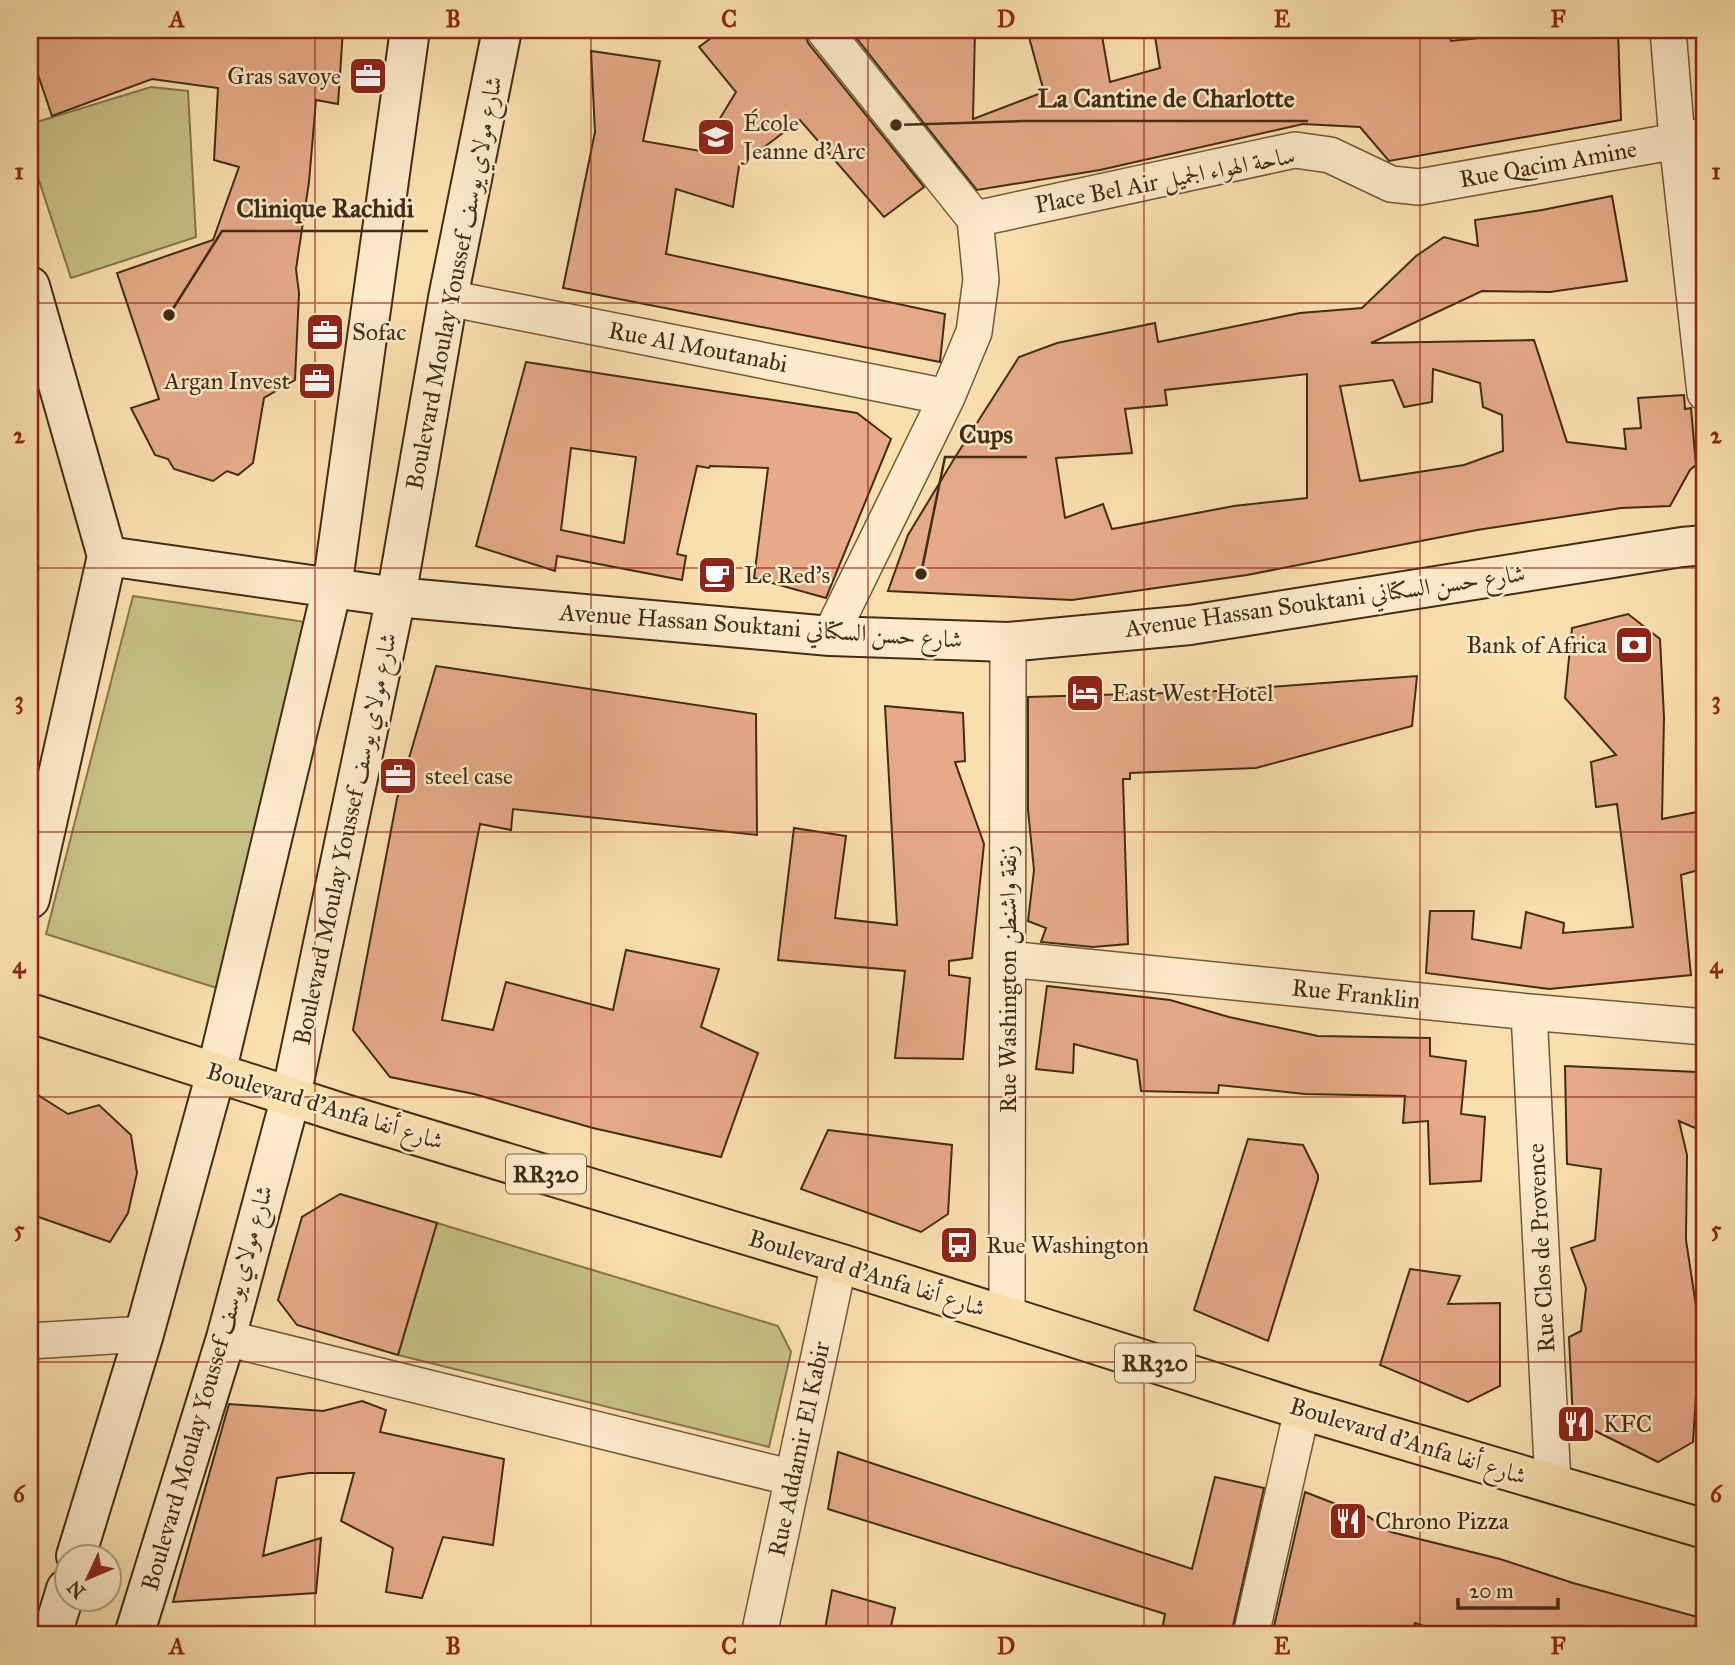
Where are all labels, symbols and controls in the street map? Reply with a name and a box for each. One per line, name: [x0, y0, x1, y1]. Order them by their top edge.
text: A: [167, 5, 185, 33]
text: B: [445, 5, 461, 33]
text: C: [721, 5, 737, 33]
text: D: [997, 5, 1015, 33]
text: E: [1274, 5, 1291, 33]
text: F: [1550, 5, 1566, 33]
office icon: Gras savoye: [347, 55, 389, 97]
place label: Gras savoye: [227, 61, 341, 91]
street label: Boulevard Moulay Youssef شارع مولاي يوسف: [399, 74, 514, 493]
callout: La Cantine de Charlotte: [1023, 74, 1308, 121]
text: La Cantine de Charlotte: [1038, 82, 1295, 114]
place label: École Jeanne d'Arc: [740, 108, 866, 166]
school or university icon: École Jeanne d'Arc: [695, 116, 737, 158]
street label: Rue Qacim Amine: [1457, 134, 1639, 194]
street label: Place Bel Air ساحة الهواء الجميل: [1032, 140, 1298, 222]
text: 1: [14, 157, 24, 185]
text: 1: [1711, 157, 1721, 185]
callout: Clinique Rachidi: [222, 184, 428, 231]
text: Clinique Rachidi: [236, 192, 415, 224]
office icon: Sofac: [304, 311, 346, 353]
street label: Rue Al Moutanabi: [606, 315, 791, 379]
place label: Sofac: [352, 317, 406, 347]
office icon: Argan Invest: [296, 360, 338, 402]
place label: Argan Invest: [163, 366, 290, 396]
callout: Cups: [945, 410, 1027, 457]
text: Cups: [959, 418, 1014, 450]
text: 2: [13, 421, 25, 449]
text: 2: [1710, 421, 1722, 449]
cafe icon: Le Red's: [696, 554, 738, 596]
street label: Avenue Hassan Souktani شارع حسن السكتاني: [1122, 558, 1528, 649]
place label: Le Red's: [744, 560, 830, 590]
street label: Avenue Hassan Souktani شارع حسن السكتاني: [557, 597, 963, 660]
bank icon: Bank of Africa: [1613, 624, 1655, 666]
street label: Boulevard Moulay Youssef شارع مولاي يوسف: [287, 630, 408, 1049]
place label: Bank of Africa: [1466, 630, 1608, 660]
hotel icon: East West Hotel: [1064, 672, 1106, 714]
place label: East West Hotel: [1112, 678, 1274, 708]
text: 3: [14, 686, 24, 715]
text: 3: [1711, 686, 1721, 715]
office icon: steel case: [377, 755, 419, 797]
place label: steel case: [425, 761, 513, 791]
street label: Rue Washington زنقة واشنطن: [993, 845, 1024, 1113]
text: 4: [13, 951, 27, 979]
text: 4: [1710, 951, 1724, 979]
street label: Rue Franklin: [1290, 972, 1422, 1016]
street label: Boulevard d'Anfa شارع أنفا: [201, 1054, 448, 1161]
street label: Rue Clos de Provence: [1521, 1143, 1561, 1353]
road number: RR320: [506, 1154, 586, 1194]
street label: Boulevard Moulay Youssef شارع مولاي يوسف: [135, 1182, 284, 1596]
text: 5: [14, 1215, 25, 1243]
text: 5: [1711, 1215, 1722, 1243]
street label: Boulevard d'Anfa شارع أنفا: [743, 1221, 990, 1328]
bus stop icon: Rue Washington: [938, 1224, 980, 1266]
place label: Rue Washington: [986, 1230, 1149, 1260]
street label: Rue Addamir El Kabir: [762, 1339, 836, 1559]
road number: RR320: [1115, 1344, 1195, 1382]
street label: Boulevard d'Anfa شارع أنفا: [1284, 1389, 1531, 1496]
restaurant icon: KFC: [1555, 1403, 1597, 1445]
place label: KFC: [1603, 1409, 1652, 1439]
text: 6: [13, 1480, 26, 1508]
text: 6: [1710, 1480, 1723, 1508]
restaurant icon: Chrono Pizza: [1327, 1500, 1369, 1542]
place label: Chrono Pizza: [1375, 1506, 1510, 1536]
north arrow: [52, 1542, 122, 1612]
scale bar: [1458, 1567, 1558, 1611]
text: N: [62, 1576, 90, 1603]
text: 20 m: [1469, 1578, 1514, 1604]
text: A: [167, 1632, 185, 1660]
text: B: [445, 1632, 461, 1660]
text: C: [721, 1632, 737, 1660]
text: D: [997, 1632, 1015, 1660]
text: E: [1274, 1632, 1291, 1660]
text: F: [1550, 1632, 1566, 1660]

